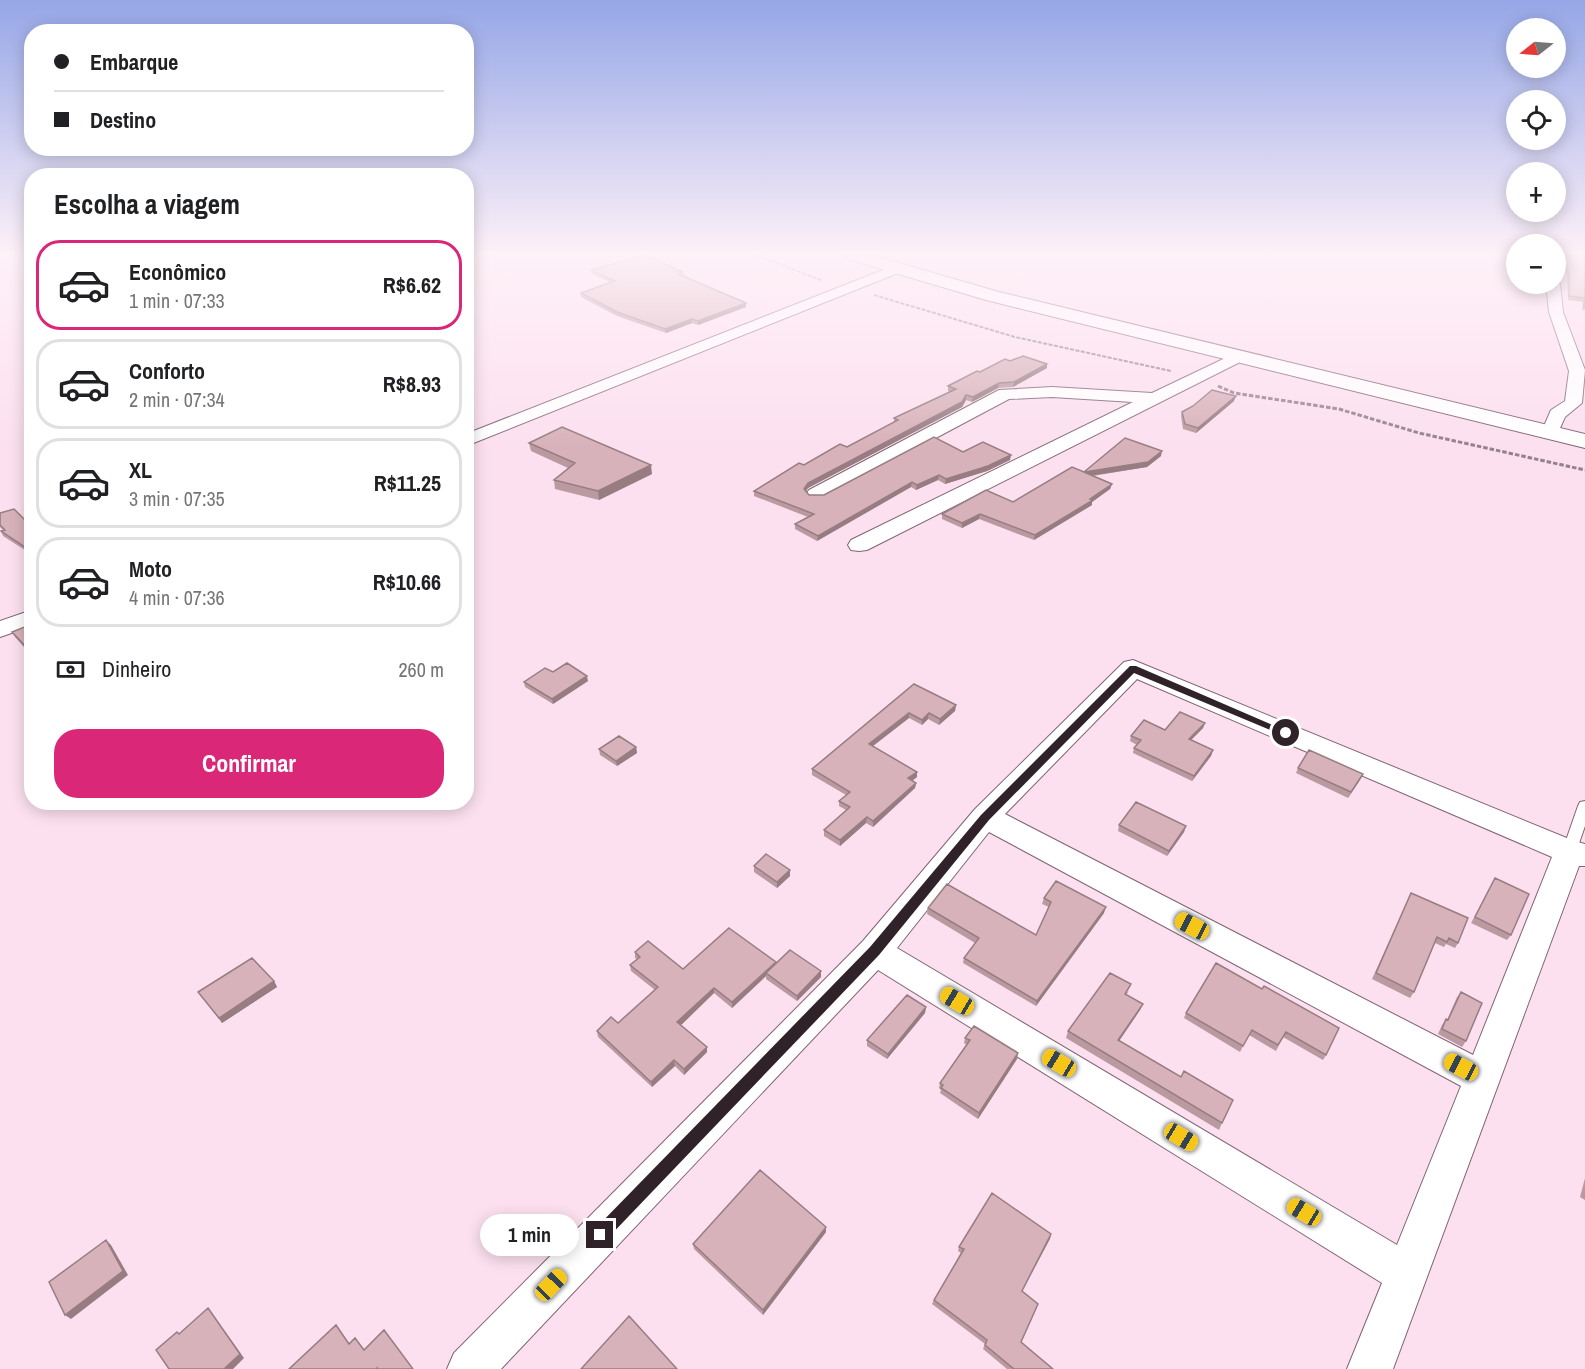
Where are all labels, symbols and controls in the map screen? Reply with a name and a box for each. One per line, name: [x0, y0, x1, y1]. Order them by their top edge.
north arrow: [1506, 18, 1566, 78]
map controls: [1506, 18, 1566, 294]
text: Embarque: [90, 47, 178, 77]
button: locate: [1506, 90, 1566, 150]
text: Destino: [90, 105, 156, 135]
button: +: [1506, 162, 1566, 222]
text: Escolha a viagem: [54, 186, 240, 222]
button: −: [1506, 234, 1566, 294]
text: Econômico: [129, 257, 226, 287]
icon: car: [57, 258, 111, 312]
text: R$6.62: [383, 270, 441, 300]
text: 1 min · 07:33: [129, 287, 225, 314]
text: Conforto: [129, 356, 205, 386]
icon: car: [57, 357, 111, 411]
text: R$8.93: [383, 369, 441, 399]
text: 2 min · 07:34: [129, 386, 225, 413]
text: XL: [129, 455, 152, 485]
icon: car: [57, 456, 111, 510]
text: R$11.25: [374, 468, 441, 498]
text: 3 min · 07:35: [129, 485, 225, 512]
text: Moto: [129, 554, 172, 584]
icon: car: [57, 555, 111, 609]
text: R$10.66: [373, 567, 441, 597]
text: 4 min · 07:36: [129, 584, 225, 611]
icon: cash: [54, 653, 87, 686]
text: Dinheiro: [102, 654, 171, 684]
text: 260 m: [398, 656, 444, 683]
route start: [1272, 719, 1299, 746]
button: Confirmar: [54, 729, 444, 798]
car: [1172, 910, 1212, 942]
car: [937, 984, 977, 1018]
car: [1039, 1046, 1079, 1080]
car: [1441, 1051, 1481, 1083]
car: [1161, 1120, 1201, 1154]
car: [1284, 1195, 1324, 1229]
callout: 1 min: [480, 1214, 579, 1256]
text: 1 min: [508, 1221, 551, 1248]
route end: [586, 1221, 613, 1248]
car: [532, 1266, 570, 1304]

